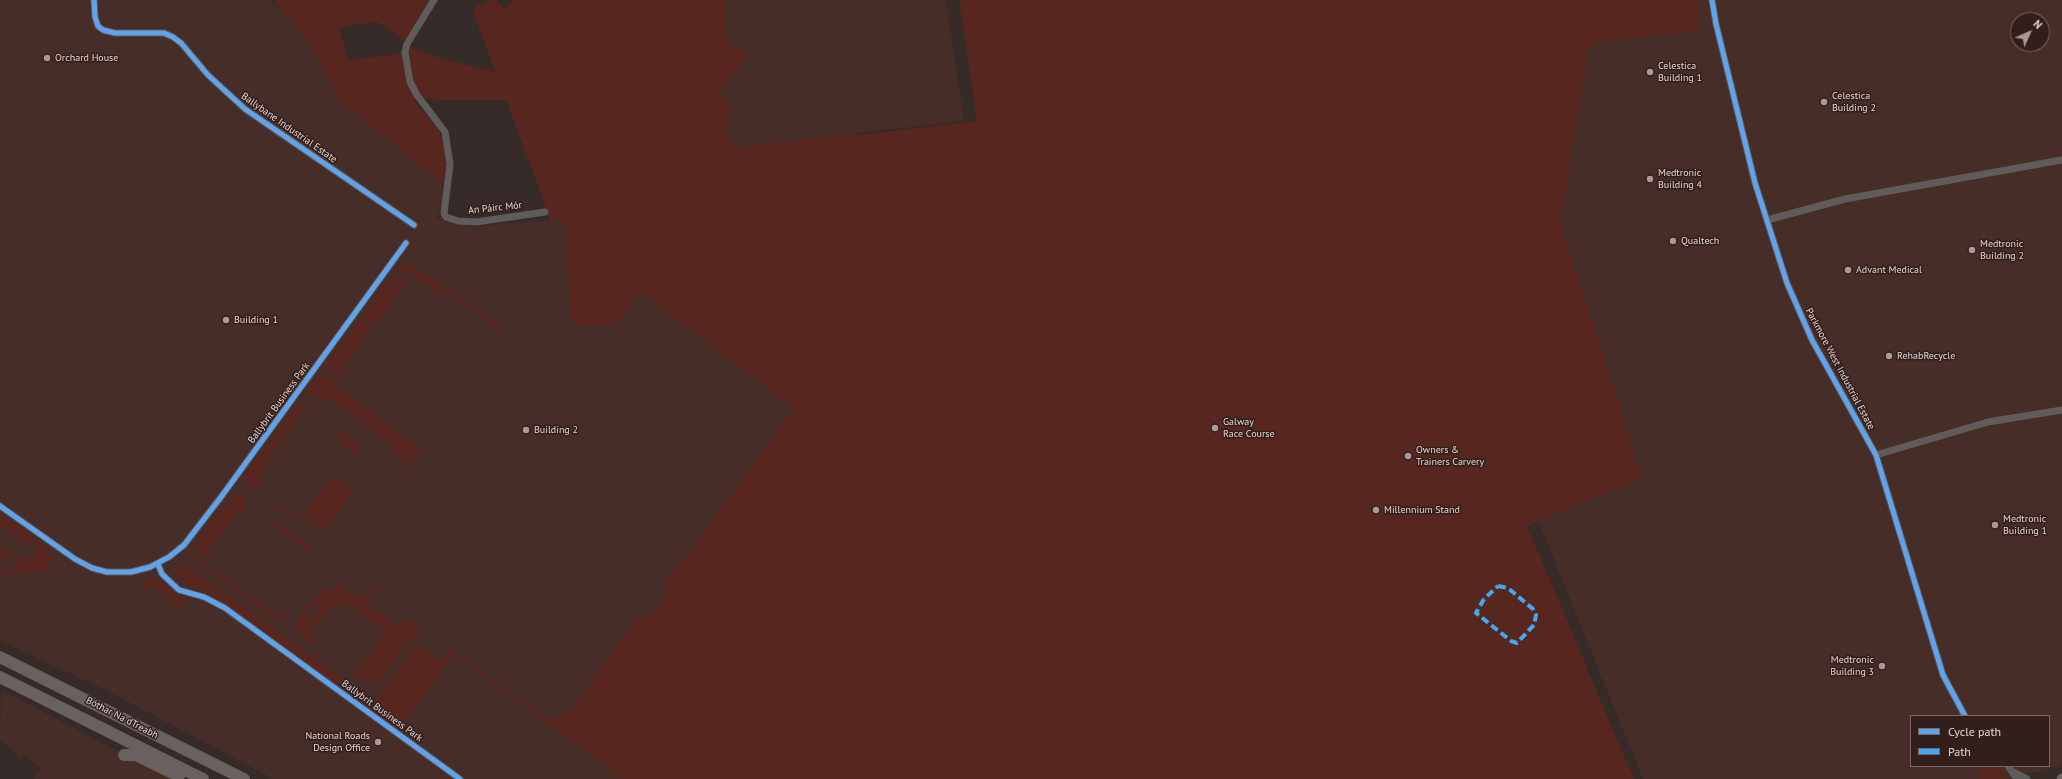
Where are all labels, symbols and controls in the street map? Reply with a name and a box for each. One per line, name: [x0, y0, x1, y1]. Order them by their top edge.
north arrow: [2010, 12, 2050, 52]
text: N: [2030, 17, 2045, 32]
place label: Orchard House: [55, 52, 118, 64]
marker: Orchard House: [42, 53, 52, 63]
place label: Celestica Building 1: [1658, 60, 1702, 84]
marker: Celestica Building 1: [1645, 67, 1655, 77]
street label: Ballybane Industrial Estate: [239, 90, 339, 166]
place label: Celestica Building 2: [1832, 90, 1876, 114]
marker: Celestica Building 2: [1819, 97, 1829, 107]
place label: Medtronic Building 4: [1658, 167, 1702, 190]
marker: Medtronic Building 4: [1645, 174, 1655, 184]
street label: An Páirc Mór: [467, 199, 523, 217]
place label: Qualtech: [1681, 235, 1719, 247]
marker: Qualtech: [1668, 236, 1678, 246]
place label: Medtronic Building 2: [1980, 238, 2024, 262]
marker: Medtronic Building 2: [1967, 245, 1977, 255]
place label: Advant Medical: [1856, 264, 1922, 276]
marker: Advant Medical: [1843, 265, 1853, 275]
street label: Parkmore West Industrial Estate: [1803, 306, 1877, 432]
place label: Building 1: [234, 314, 278, 326]
marker: Building 1: [221, 315, 231, 325]
place label: RehabRecycle: [1897, 350, 1955, 362]
marker: RehabRecycle: [1884, 351, 1894, 361]
street label: Ballybrit Business Park: [246, 360, 312, 446]
place label: Galway Race Course: [1223, 416, 1275, 440]
marker: Galway Race Course: [1210, 423, 1220, 433]
place label: Building 2: [534, 424, 578, 436]
marker: Building 2: [521, 425, 531, 435]
place label: Owners & Trainers Carvery: [1416, 444, 1484, 468]
marker: Owners & Trainers Carvery: [1403, 451, 1413, 461]
place label: Millennium Stand: [1384, 504, 1460, 516]
marker: Millennium Stand: [1371, 505, 1381, 515]
place label: Medtronic Building 1: [2003, 513, 2047, 536]
marker: Medtronic Building 1: [1990, 520, 2000, 530]
place label: Medtronic Building 3: [1830, 654, 1874, 678]
marker: Medtronic Building 3: [1877, 661, 1887, 671]
street label: Ballybrit Business Park: [339, 678, 425, 744]
street label: Bóthar Na dTreabh: [84, 695, 160, 741]
legend: [1910, 715, 2050, 767]
text: Cycle path: [1948, 724, 2001, 739]
place label: National Roads Design Office: [305, 730, 370, 754]
marker: National Roads Design Office: [373, 737, 383, 747]
text: Path: [1948, 744, 1971, 759]

